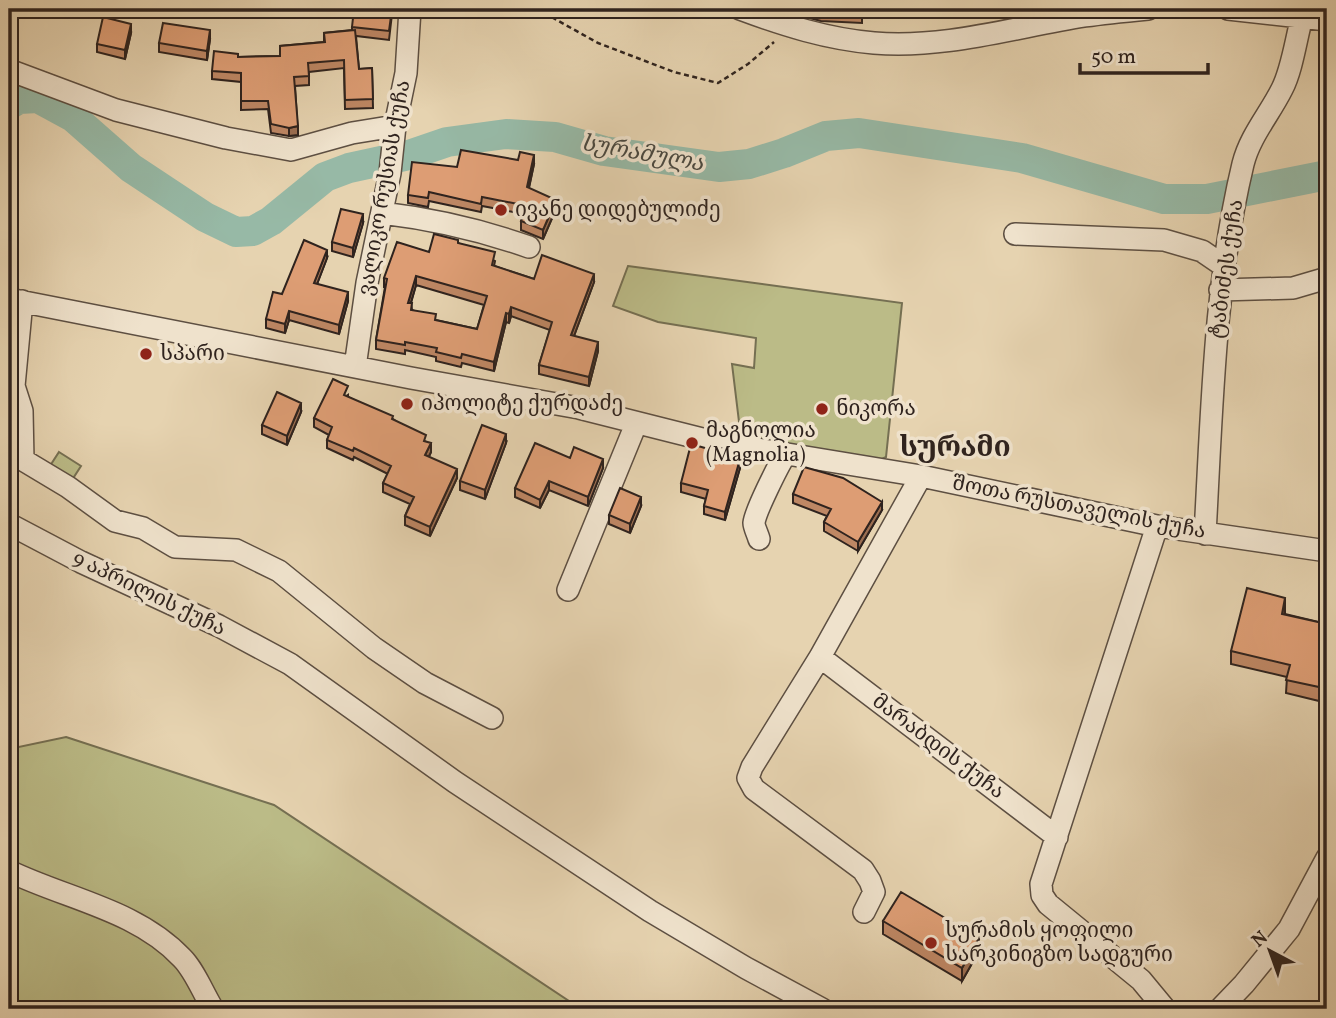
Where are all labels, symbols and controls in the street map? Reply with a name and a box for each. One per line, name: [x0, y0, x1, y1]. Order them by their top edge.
scale bar: [1080, 32, 1208, 76]
text: 50 m: [1091, 43, 1136, 72]
street label: ვალიკო რუსიას ქუჩა: [352, 78, 418, 298]
water label: სურამულა: [578, 127, 706, 181]
place label: ივანე დიდებულიძე: [515, 196, 721, 225]
street label: ტაბიძეს ქუჩა: [1203, 198, 1251, 340]
marker: ივანე დიდებულიძე: [493, 202, 509, 218]
place label: სპარი: [160, 340, 225, 369]
marker: სპარი: [138, 346, 154, 362]
place label: იპოლიტე ქურდაძე: [421, 390, 624, 419]
place label: ნიკორა: [836, 395, 916, 424]
marker: იპოლიტე ქურდაძე: [399, 396, 415, 412]
marker: ნიკორა: [814, 401, 830, 417]
place label: მაგნოლია (Magnolia): [706, 417, 816, 470]
district label: სურამი: [899, 429, 1011, 468]
marker: მაგნოლია (Magnolia): [684, 435, 700, 451]
street label: შოთა რუსთაველის ქუჩა: [950, 469, 1208, 547]
street label: 9 აპრილის ქუჩა: [68, 544, 230, 644]
street label: მარაბდის ქუჩა: [866, 688, 1010, 806]
north arrow: [1234, 916, 1304, 986]
place label: სურამის ყოფილი სარკინიგზო სადგური: [945, 917, 1173, 970]
text: N: [1246, 925, 1274, 954]
marker: სურამის ყოფილი სარკინიგზო სადგური: [923, 935, 939, 951]

